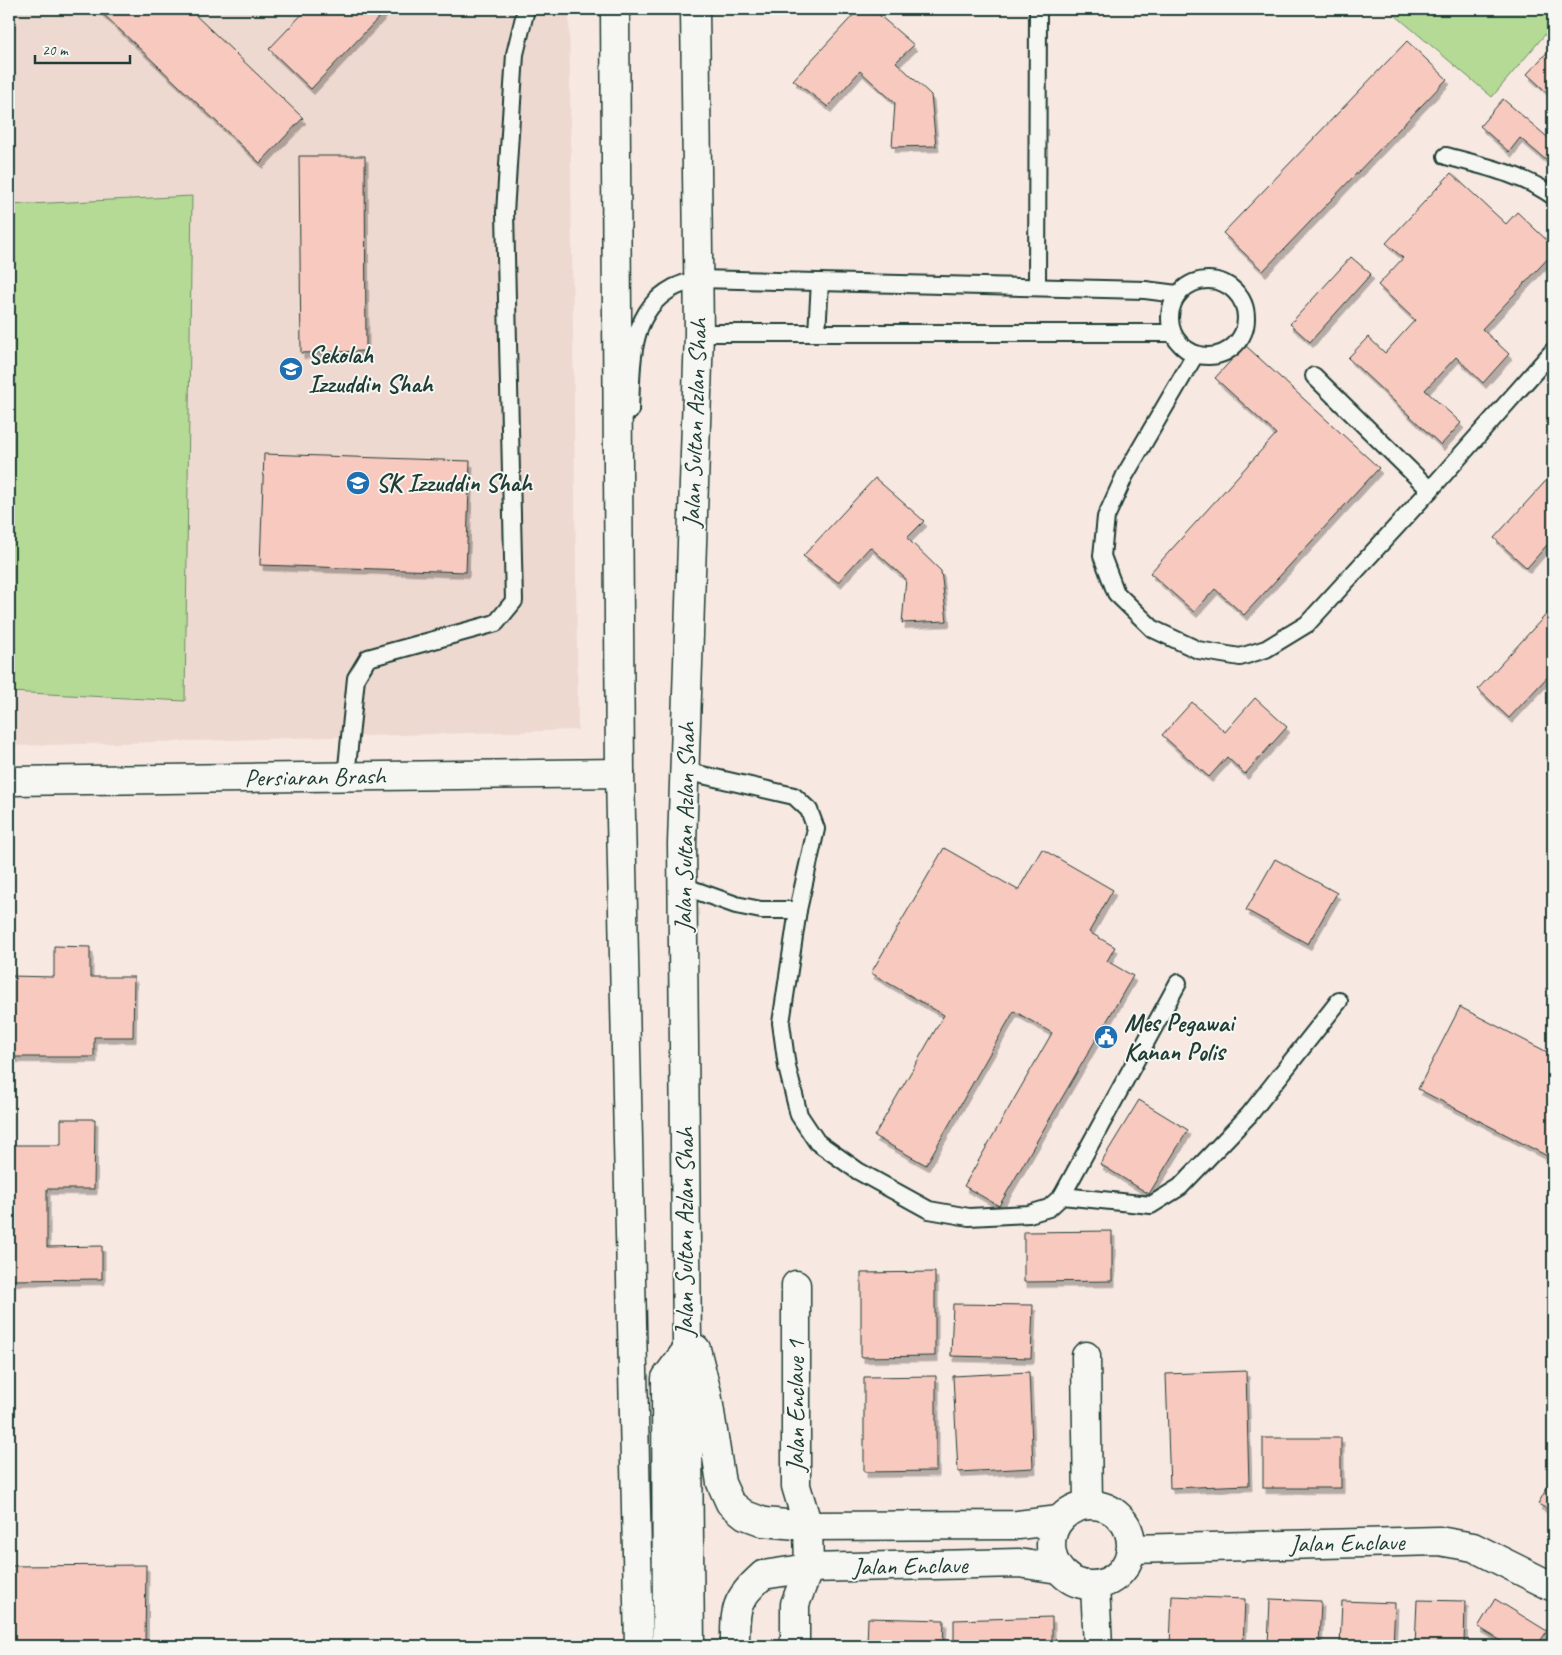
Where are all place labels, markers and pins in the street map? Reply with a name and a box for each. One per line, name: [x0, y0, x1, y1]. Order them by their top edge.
place label: Sekolah Izzuddin Shah: [308, 339, 434, 400]
school or university icon: Sekolah Izzuddin Shah: [278, 356, 304, 382]
place label: SK Izzuddin Shah: [376, 467, 533, 499]
school or university icon: SK Izzuddin Shah: [345, 470, 371, 496]
place label: Mes Pegawai Kanan Polis: [1124, 1007, 1237, 1068]
public building icon: Mes Pegawai Kanan Polis: [1093, 1024, 1119, 1050]

